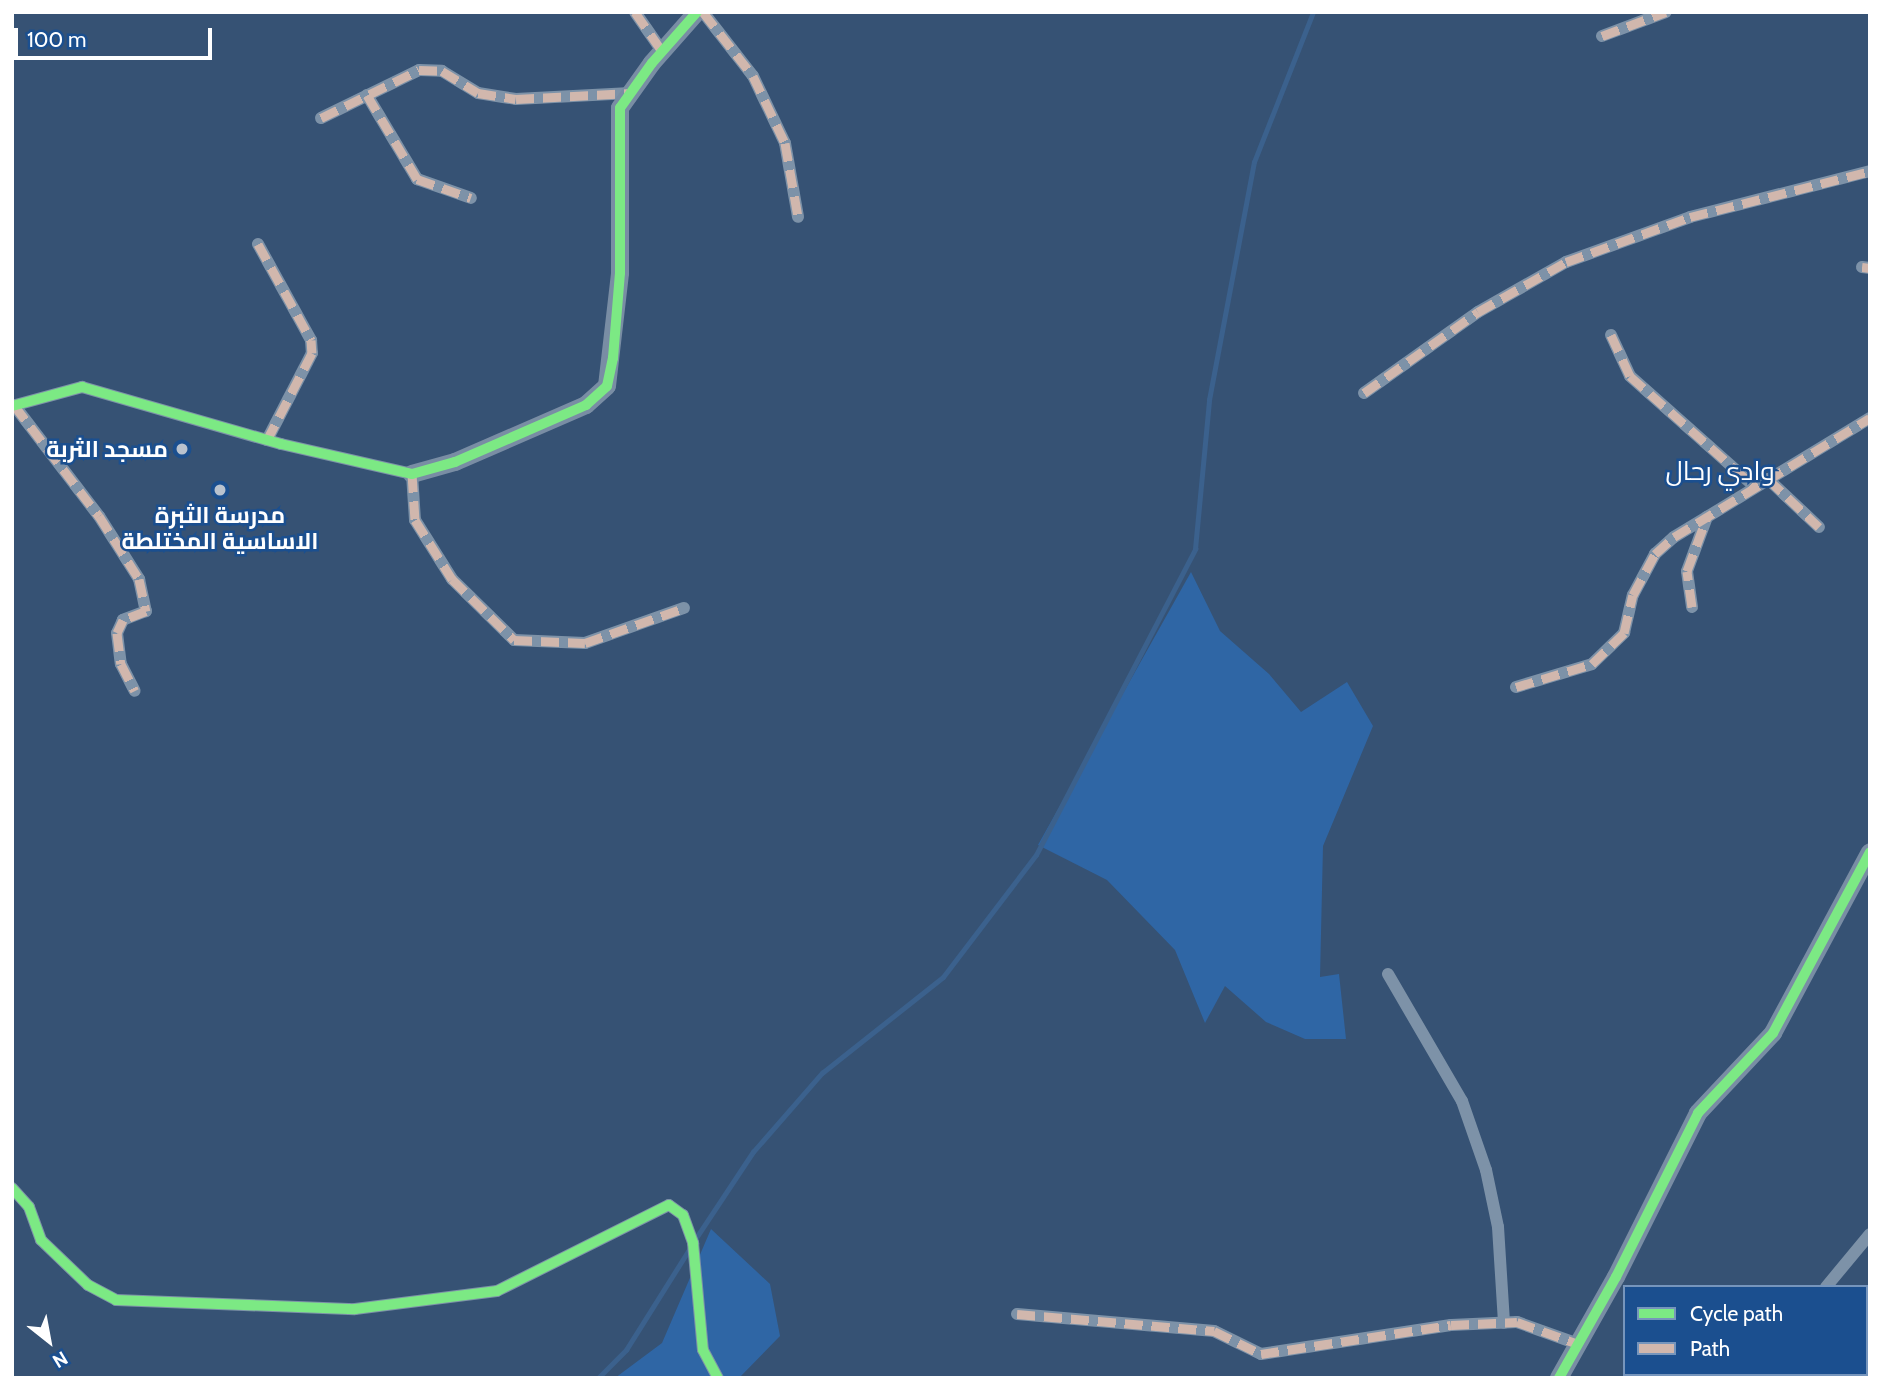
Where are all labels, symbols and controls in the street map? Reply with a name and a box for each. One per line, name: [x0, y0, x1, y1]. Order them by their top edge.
scale bar: [18, 14, 215, 58]
text: 100 m: [27, 27, 86, 52]
place label: مسجد الثربة: [46, 435, 168, 463]
marker: مسجد الثربة: [174, 441, 190, 457]
district label: وادي رحال: [1665, 456, 1775, 488]
marker: مدرسة الثبرة الاساسية المختلطة: [212, 482, 228, 498]
place label: مدرسة الثبرة الاساسية المختلطة: [122, 501, 318, 555]
legend: [1623, 1285, 1868, 1376]
text: Cycle path: [1690, 1301, 1783, 1326]
north arrow: [14, 1306, 84, 1376]
text: Path: [1690, 1336, 1730, 1361]
text: N: [48, 1346, 72, 1373]

